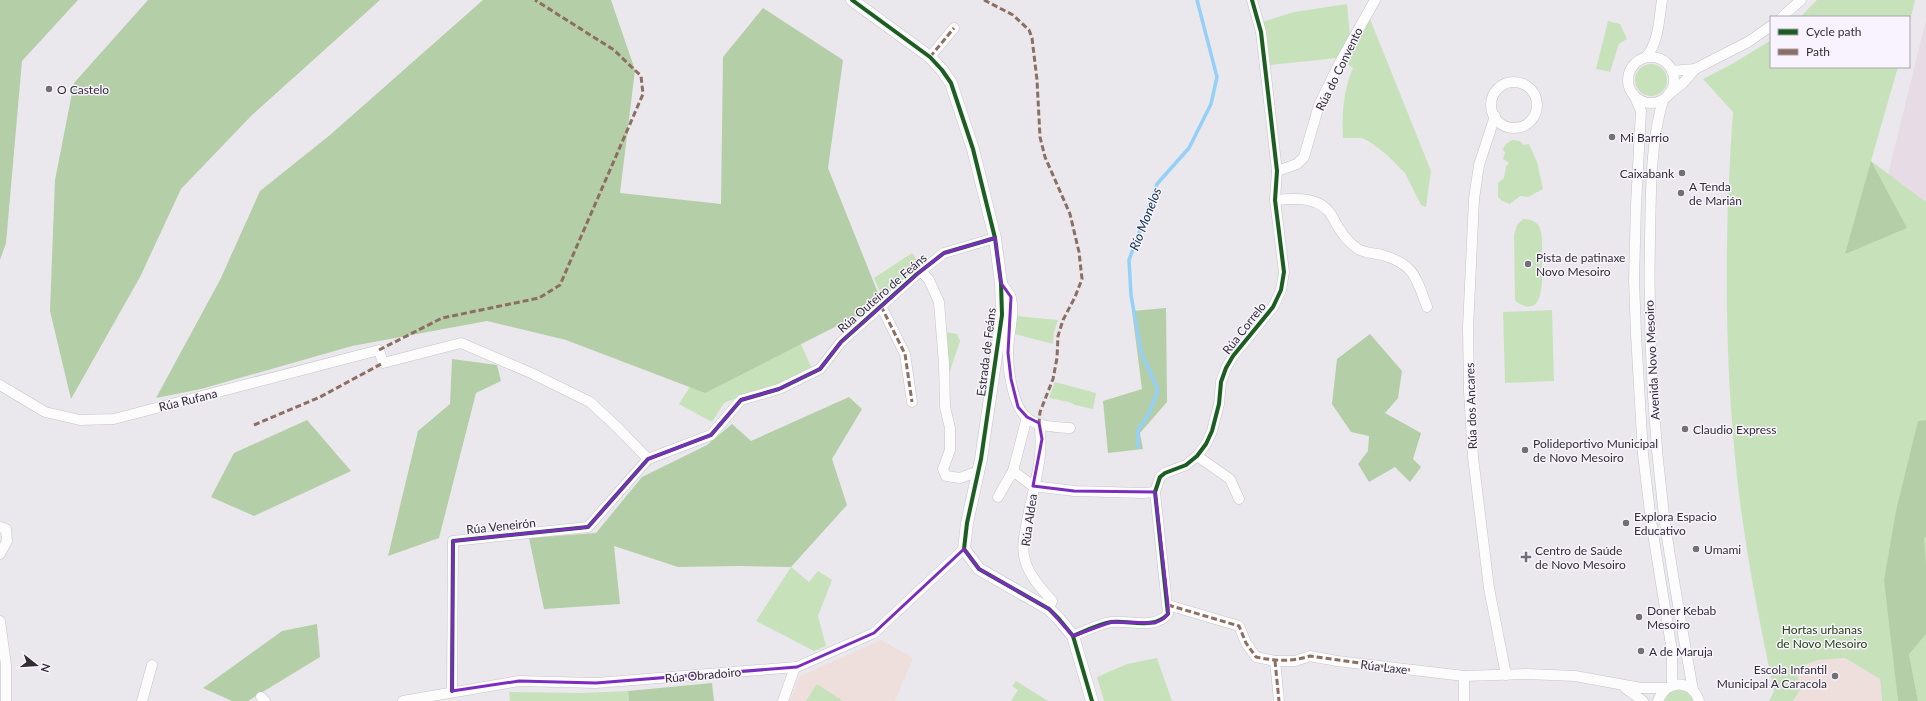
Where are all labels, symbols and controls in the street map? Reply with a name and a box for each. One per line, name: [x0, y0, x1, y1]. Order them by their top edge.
legend: [1770, 16, 1910, 68]
text: Cycle path: [1806, 24, 1861, 39]
street label: Rúa do Convento: [1312, 25, 1366, 113]
text: Path: [1806, 44, 1830, 59]
place label: O Castelo: [57, 82, 109, 97]
marker: O Castelo: [44, 84, 54, 94]
place label: Mi Barrio: [1620, 130, 1669, 145]
marker: Mi Barrio: [1607, 132, 1617, 142]
place label: Caixabank: [1620, 166, 1675, 181]
marker: Caixabank: [1677, 168, 1687, 178]
place label: A Tenda de Marián: [1689, 179, 1742, 208]
water label: Río Monelos: [1126, 185, 1164, 253]
marker: A Tenda de Marián: [1676, 188, 1686, 198]
street label: Rúa Outeiro de Feáns: [834, 250, 930, 336]
place label: Pista de patinaxe Novo Mesoiro: [1536, 250, 1625, 279]
marker: Pista de patinaxe Novo Mesoiro: [1523, 259, 1533, 269]
street label: Rúa Correlo: [1219, 299, 1269, 357]
street label: Avenida Novo Mesoiro: [1641, 300, 1663, 420]
street label: Estrada de Feáns: [973, 307, 999, 397]
street label: Rúa dos Ancares: [1462, 362, 1480, 450]
street label: Rúa Rufana: [157, 385, 219, 415]
place label: Claudio Express: [1693, 422, 1776, 437]
marker: Claudio Express: [1680, 424, 1690, 434]
place label: Polideportivo Municipal de Novo Mesoiro: [1533, 436, 1658, 465]
marker: Polideportivo Municipal de Novo Mesoiro: [1520, 445, 1530, 455]
street label: Rúa Aldea: [1018, 493, 1040, 547]
place label: Explora Espacio Educativo: [1634, 509, 1717, 538]
street label: Rúa Veneirón: [466, 515, 536, 537]
marker: Explora Espacio Educativo: [1621, 518, 1631, 528]
place label: Umami: [1704, 542, 1741, 557]
place label: Centro de Saúde de Novo Mesoiro: [1535, 543, 1626, 572]
marker: Umami: [1691, 544, 1701, 554]
marker: Centro de Saúde de Novo Mesoiro: [1520, 551, 1532, 563]
place label: Doner Kebab Mesoiro: [1647, 603, 1717, 632]
marker: Doner Kebab Mesoiro: [1634, 612, 1644, 622]
park label: Hortas urbanas de Novo Mesoiro: [1777, 622, 1868, 651]
place label: A de Maruja: [1649, 644, 1713, 659]
north arrow: [16, 645, 56, 685]
marker: A de Maruja: [1636, 646, 1646, 656]
street label: Rúa Laxe: [1360, 657, 1408, 677]
text: N: [39, 662, 53, 674]
place label: Escola Infantil Municipal A Caracola: [1717, 662, 1827, 691]
street label: Rúa Obradoiro: [664, 664, 742, 686]
marker: Escola Infantil Municipal A Caracola: [1830, 671, 1840, 681]

